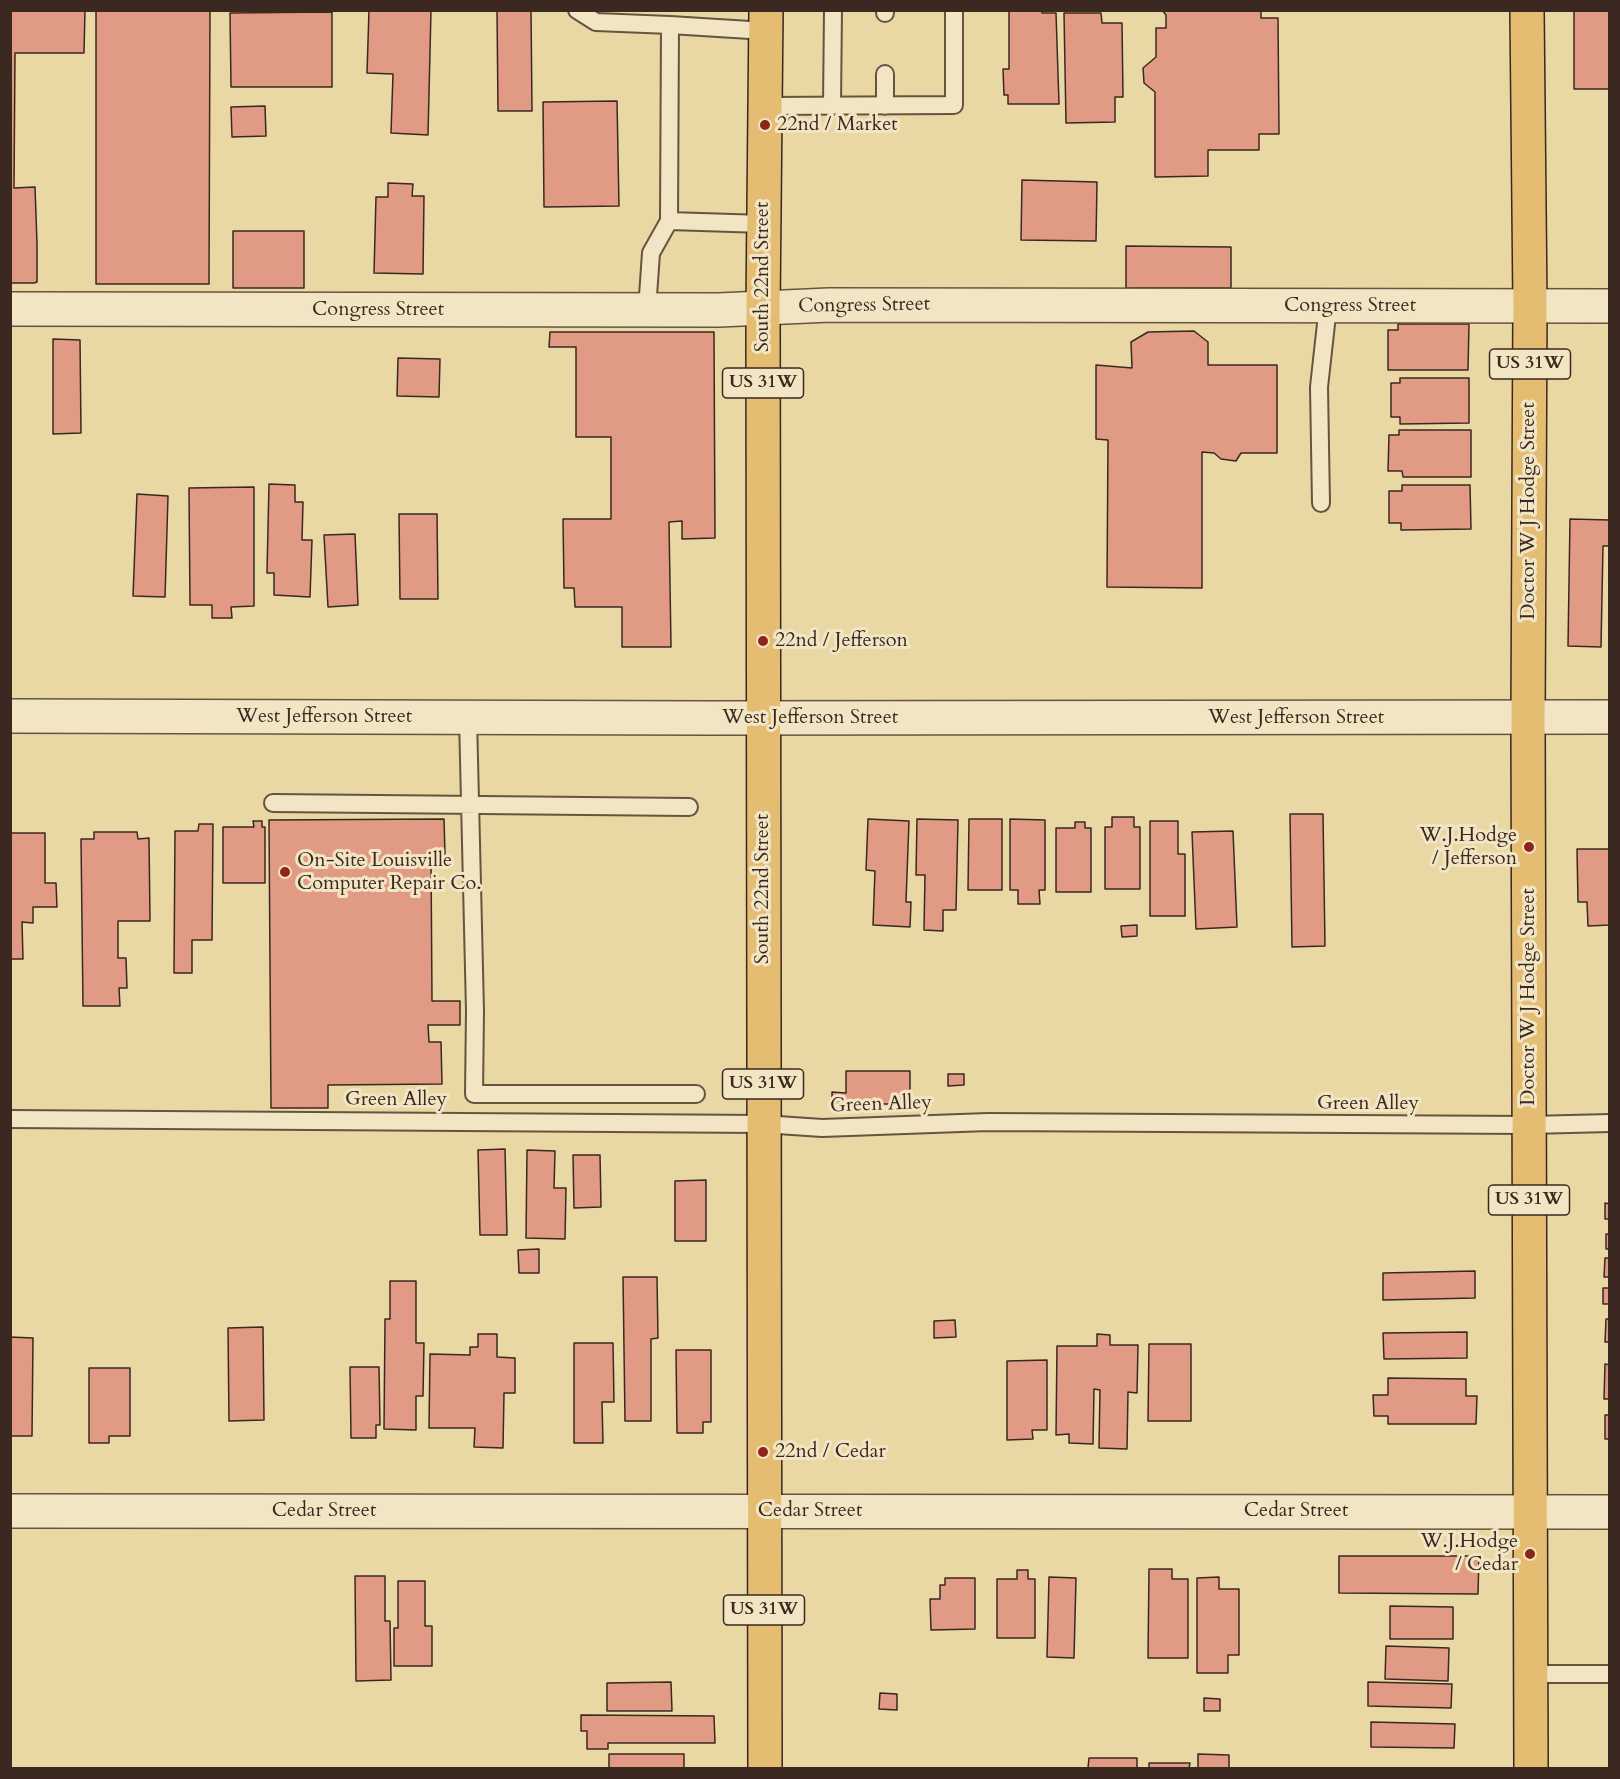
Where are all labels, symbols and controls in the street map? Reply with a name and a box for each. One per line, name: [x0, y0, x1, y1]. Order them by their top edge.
place label: 22nd / Market: [777, 113, 898, 137]
marker: 22nd / Market: [758, 118, 772, 132]
street label: South 22nd Street: [751, 202, 775, 352]
street label: Congress Street: [798, 293, 930, 319]
street label: Congress Street: [1284, 294, 1416, 318]
street label: Congress Street: [312, 298, 444, 322]
road number: US 31W: [1490, 349, 1570, 379]
road number: US 31W: [722, 368, 804, 398]
street label: Doctor W J Hodge Street: [1517, 402, 1541, 620]
place label: 22nd / Jefferson: [775, 629, 908, 653]
marker: 22nd / Jefferson: [756, 634, 770, 648]
street label: West Jefferson Street: [236, 705, 412, 729]
street label: West Jefferson Street: [722, 706, 898, 730]
street label: West Jefferson Street: [1208, 706, 1384, 730]
street label: South 22nd Street: [751, 814, 775, 964]
place label: W.J.Hodge / Jefferson: [1420, 824, 1517, 871]
marker: W.J.Hodge / Jefferson: [1522, 840, 1536, 854]
place label: On-Site Louisville Computer Repair Co.: [297, 849, 481, 896]
marker: On-Site Louisville Computer Repair Co.: [278, 865, 292, 879]
street label: Doctor W J Hodge Street: [1517, 888, 1541, 1106]
road number: US 31W: [722, 1069, 804, 1099]
street label: Green Alley: [345, 1088, 447, 1112]
street label: Green Alley: [830, 1091, 932, 1119]
street label: Green Alley: [1317, 1092, 1419, 1116]
road number: US 31W: [1488, 1185, 1570, 1215]
place label: 22nd / Cedar: [775, 1440, 886, 1464]
marker: 22nd / Cedar: [756, 1445, 770, 1459]
street label: Cedar Street: [272, 1499, 376, 1523]
street label: Cedar Street: [758, 1499, 862, 1523]
street label: Cedar Street: [1244, 1499, 1348, 1523]
place label: W.J.Hodge / Cedar: [1421, 1530, 1518, 1577]
marker: W.J.Hodge / Cedar: [1523, 1547, 1537, 1561]
road number: US 31W: [724, 1595, 804, 1625]

